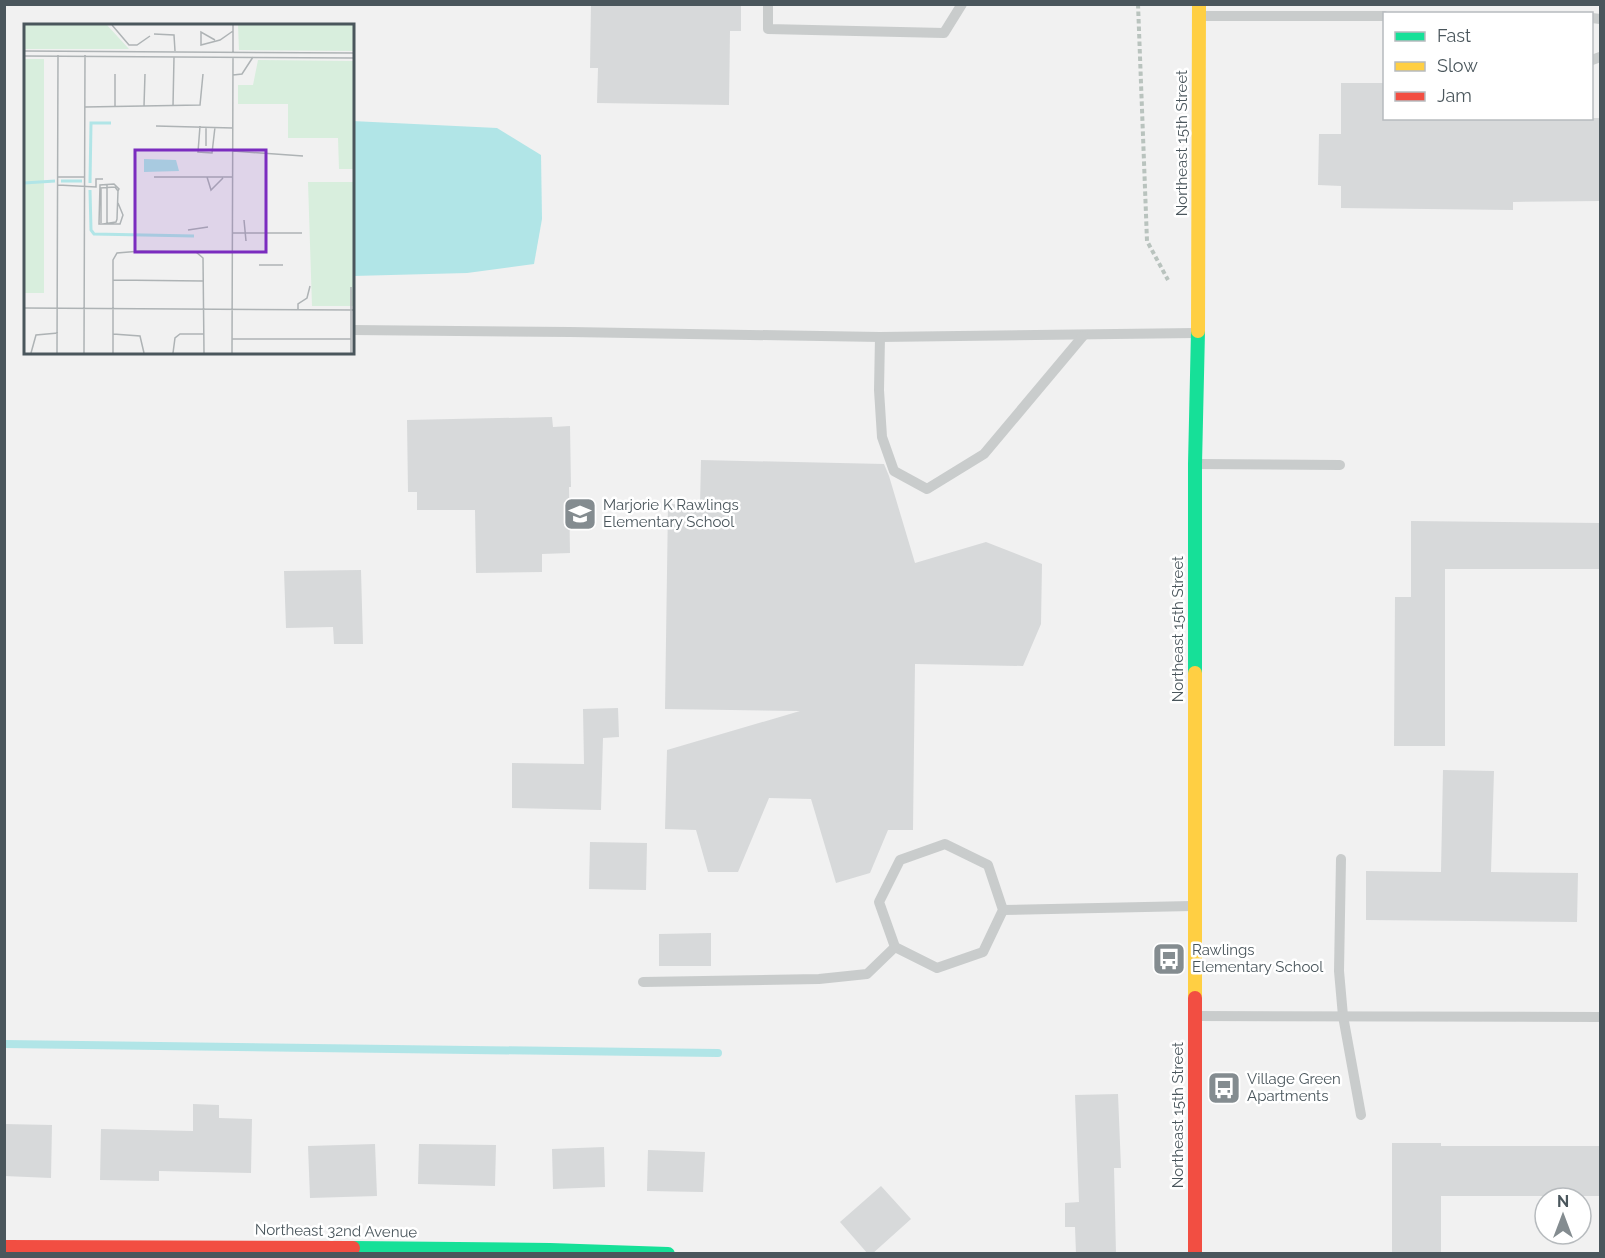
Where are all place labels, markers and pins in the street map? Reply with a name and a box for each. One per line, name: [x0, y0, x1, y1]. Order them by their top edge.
school or university icon: Marjorie K Rawlings Elementary School: [562, 496, 598, 532]
place label: Marjorie K Rawlings Elementary School: [603, 496, 739, 531]
bus stop icon: Rawlings Elementary School: [1151, 941, 1187, 977]
place label: Rawlings Elementary School: [1192, 941, 1324, 976]
bus stop icon: Village Green Apartments: [1206, 1070, 1242, 1106]
place label: Village Green Apartments: [1247, 1070, 1341, 1105]

